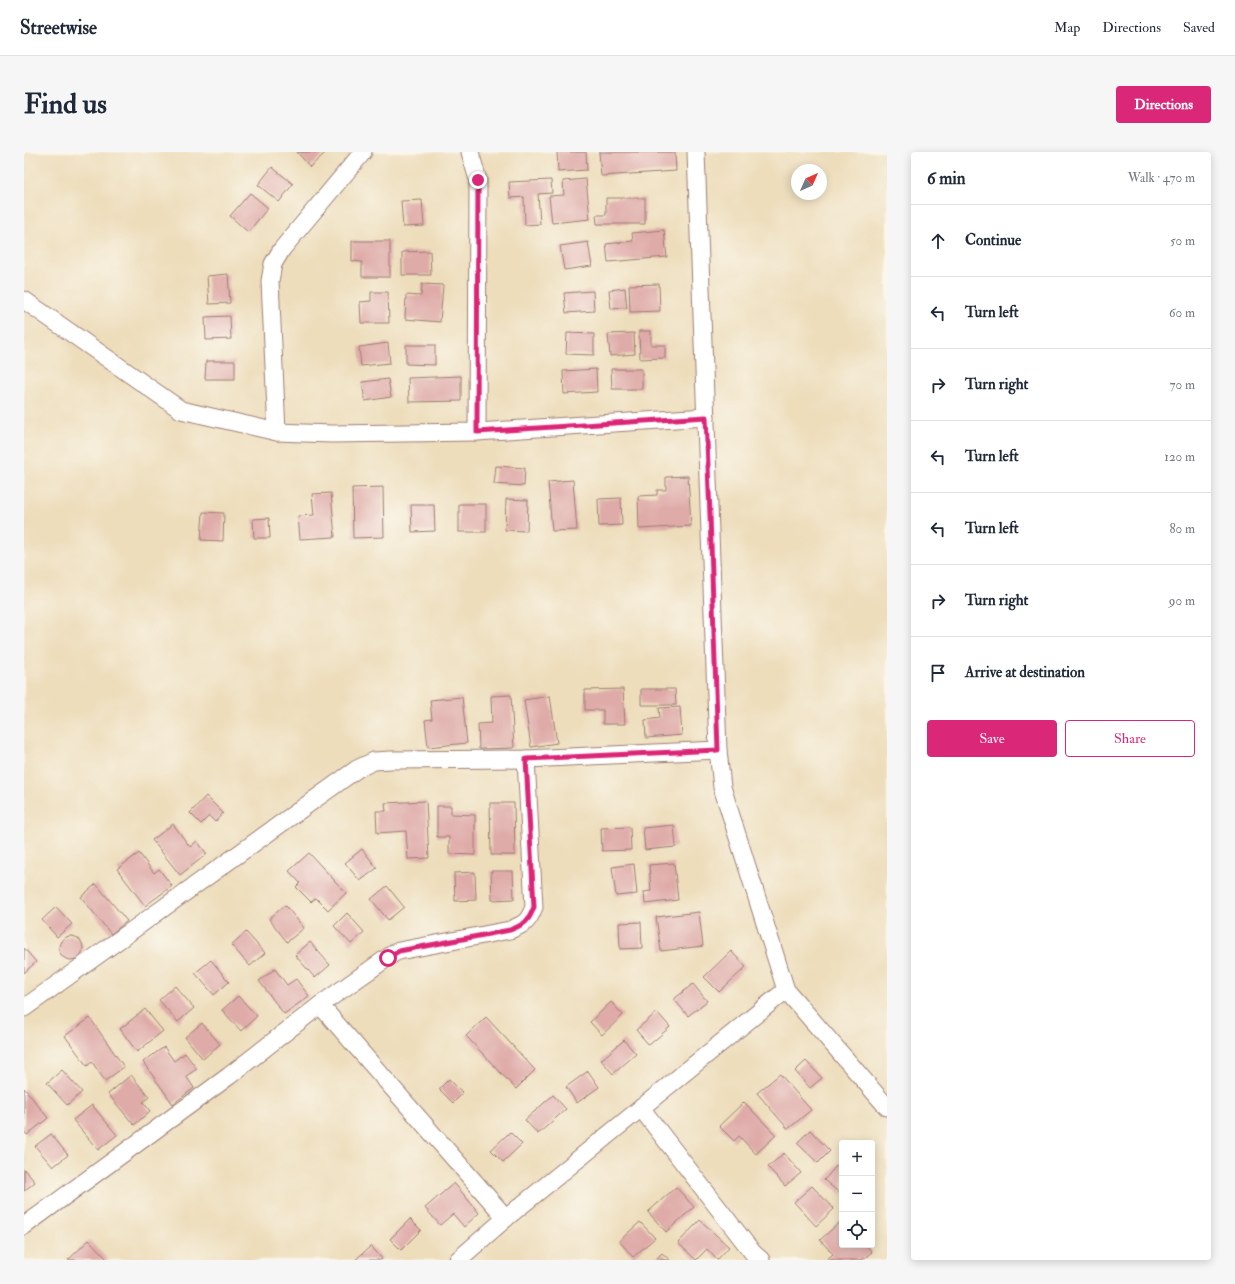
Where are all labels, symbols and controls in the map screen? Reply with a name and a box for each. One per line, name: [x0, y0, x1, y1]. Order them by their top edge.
text: Streetwise: [20, 16, 97, 40]
text: Map: [1054, 19, 1080, 36]
text: Directions: [1102, 19, 1161, 36]
text: Saved: [1183, 19, 1215, 36]
button: Directions: [1116, 86, 1211, 123]
text: Find us: [24, 87, 107, 122]
north arrow: [791, 164, 827, 200]
text: 6 min: [927, 168, 966, 189]
text: Walk · 470 m: [1128, 170, 1195, 186]
route end: [469, 171, 487, 189]
icon: ahead: [927, 230, 949, 252]
text: Continue: [965, 231, 1021, 250]
text: 50 m: [1170, 233, 1195, 249]
icon: left: [927, 302, 949, 324]
text: Turn left: [965, 303, 1019, 322]
text: 60 m: [1169, 305, 1195, 321]
icon: right: [927, 374, 949, 396]
text: Turn right: [965, 375, 1028, 394]
text: 70 m: [1170, 377, 1195, 393]
icon: left: [927, 446, 949, 468]
text: Turn left: [965, 447, 1019, 466]
text: 120 m: [1164, 449, 1195, 465]
icon: left: [927, 518, 949, 540]
text: Turn left: [965, 519, 1019, 538]
text: 80 m: [1169, 521, 1195, 537]
icon: right: [927, 590, 949, 612]
text: Turn right: [965, 591, 1028, 610]
text: 90 m: [1169, 593, 1195, 609]
icon: arrive: [927, 662, 949, 684]
text: Arrive at destination: [965, 663, 1085, 682]
button: Save: [927, 720, 1057, 757]
button: Share: [1065, 720, 1195, 757]
route start: [379, 949, 397, 967]
map controls: [839, 1140, 875, 1248]
button: +: [839, 1140, 875, 1176]
button: −: [839, 1176, 875, 1212]
button: locate: [839, 1212, 875, 1248]

